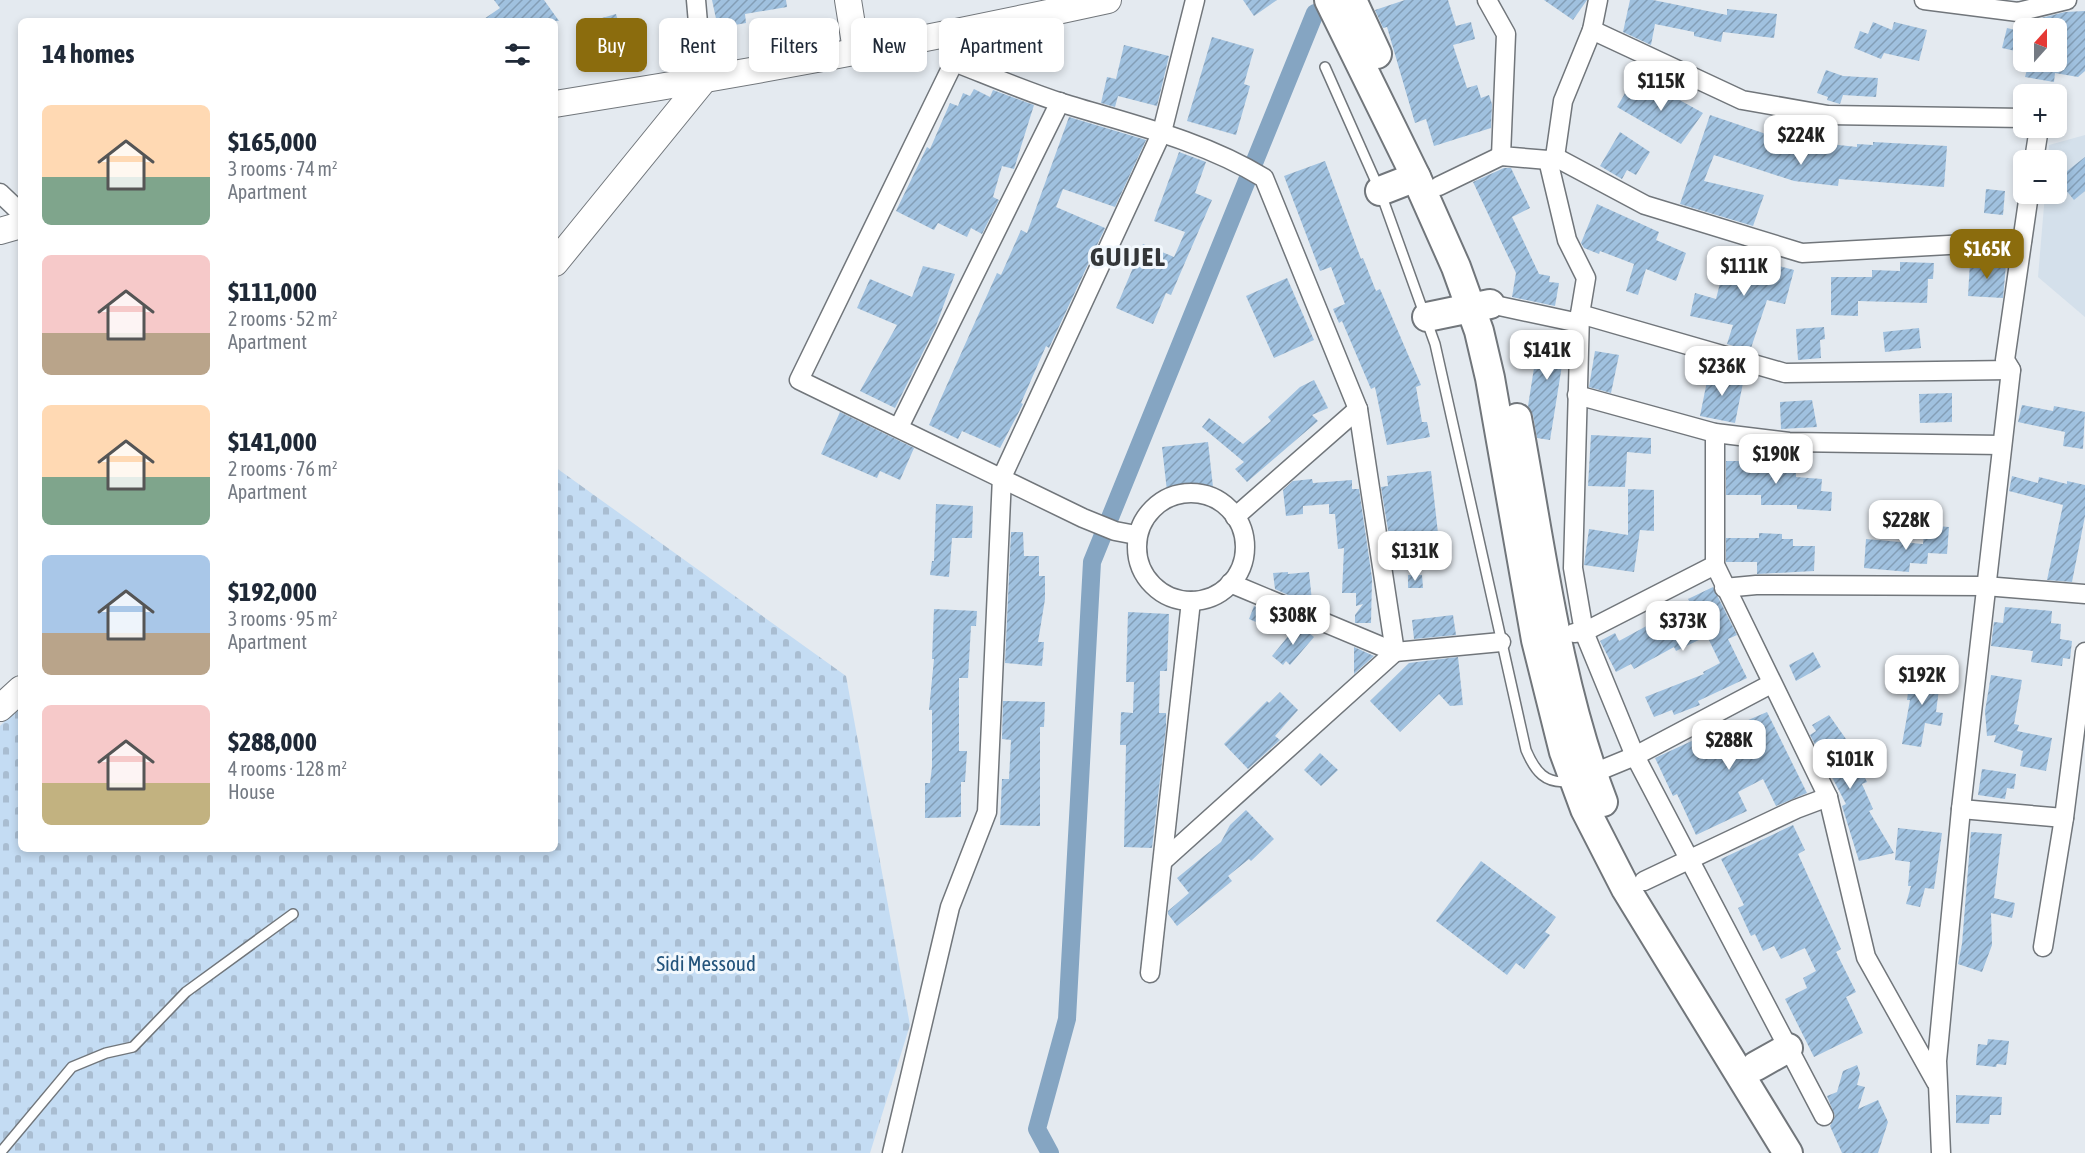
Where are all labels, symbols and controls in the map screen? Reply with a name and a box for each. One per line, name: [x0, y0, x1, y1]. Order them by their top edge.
chip: Buy: [576, 18, 647, 72]
chip: Rent: [659, 18, 737, 72]
chip: Filters: [749, 18, 839, 72]
chip: New: [851, 18, 927, 72]
chip: Apartment: [939, 18, 1064, 72]
north arrow: [2013, 18, 2067, 72]
map controls: [2013, 18, 2067, 204]
icon: filters: [501, 38, 534, 71]
text: 14 homes: [42, 39, 135, 69]
pin: $115K: [1619, 61, 1703, 112]
text: $115K: [1638, 69, 1684, 92]
button: +: [2013, 84, 2067, 138]
pin: $224K: [1759, 115, 1843, 166]
text: $224K: [1778, 123, 1824, 146]
text: $165,000: [228, 127, 317, 157]
icon: home: [90, 129, 162, 201]
button: −: [2013, 150, 2067, 204]
text: 3 rooms · 74 m²: [228, 157, 338, 180]
text: Apartment: [228, 180, 307, 203]
pin: $165K: [1945, 229, 2029, 280]
text: $165K: [1964, 237, 2010, 260]
district label: GUIJEL: [1090, 241, 1166, 272]
pin: $111K: [1702, 246, 1786, 297]
text: $111K: [1721, 254, 1767, 277]
text: $111,000: [228, 277, 317, 307]
icon: home: [90, 279, 162, 351]
text: 2 rooms · 52 m²: [228, 307, 338, 330]
text: Apartment: [228, 330, 307, 353]
pin: $141K: [1505, 330, 1589, 381]
text: $141K: [1524, 338, 1570, 361]
pin: $236K: [1680, 346, 1764, 397]
text: $236K: [1699, 354, 1745, 377]
text: $141,000: [228, 427, 317, 457]
icon: home: [90, 429, 162, 501]
pin: $190K: [1734, 434, 1818, 485]
text: $190K: [1753, 442, 1799, 465]
text: 2 rooms · 76 m²: [228, 457, 338, 480]
text: Apartment: [228, 480, 307, 503]
pin: $228K: [1864, 500, 1948, 551]
text: $228K: [1883, 508, 1929, 531]
pin: $131K: [1373, 531, 1457, 582]
text: $131K: [1392, 539, 1438, 562]
text: $192,000: [228, 577, 317, 607]
icon: home: [90, 579, 162, 651]
pin: $308K: [1251, 595, 1335, 646]
pin: $373K: [1641, 601, 1725, 652]
text: $308K: [1270, 603, 1316, 626]
text: 3 rooms · 95 m²: [228, 607, 338, 630]
text: $373K: [1660, 609, 1706, 632]
text: Apartment: [228, 630, 307, 653]
pin: $192K: [1880, 655, 1964, 706]
text: $192K: [1899, 663, 1945, 686]
pin: $288K: [1687, 720, 1771, 771]
text: $288,000: [228, 727, 317, 757]
text: $288K: [1706, 728, 1752, 751]
icon: home: [90, 729, 162, 801]
pin: $101K: [1808, 739, 1892, 790]
text: $101K: [1827, 747, 1873, 770]
text: 4 rooms · 128 m²: [228, 757, 347, 780]
text: House: [228, 780, 275, 803]
park label: Sidi Messoud: [656, 951, 756, 975]

